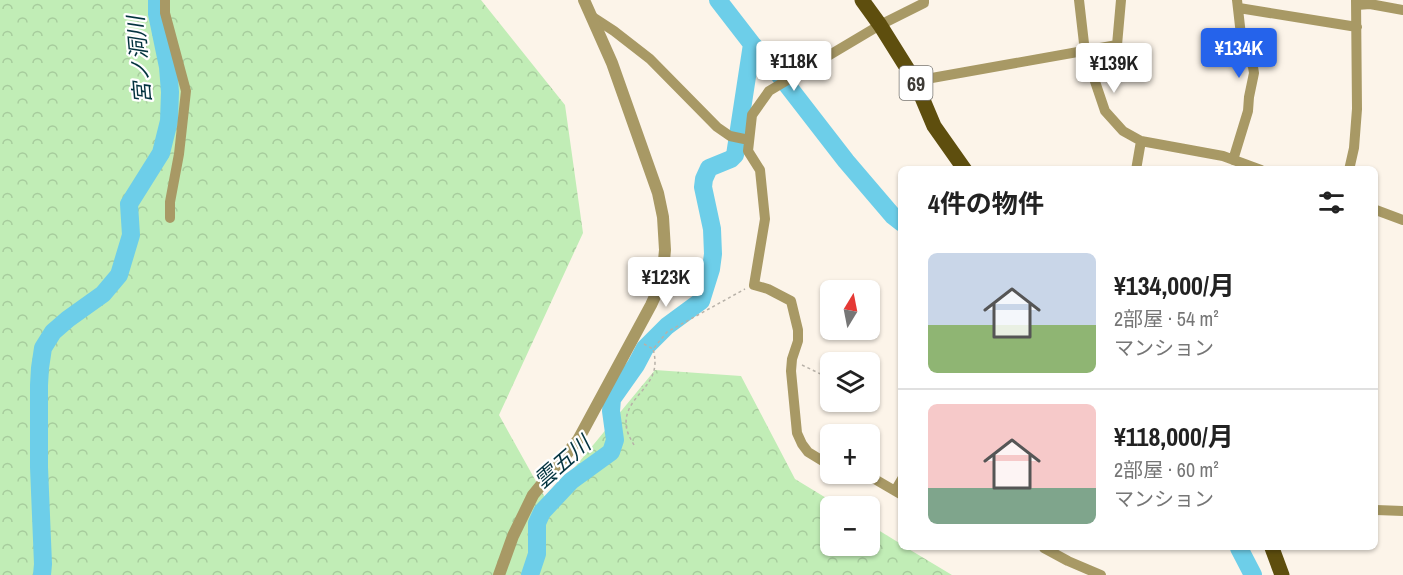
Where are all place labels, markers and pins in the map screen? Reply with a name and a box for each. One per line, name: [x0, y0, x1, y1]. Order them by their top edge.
pin: ¥134K: [1197, 28, 1281, 79]
pin: ¥118K: [752, 41, 836, 92]
pin: ¥139K: [1072, 43, 1156, 94]
pin: ¥123K: [624, 257, 708, 308]

